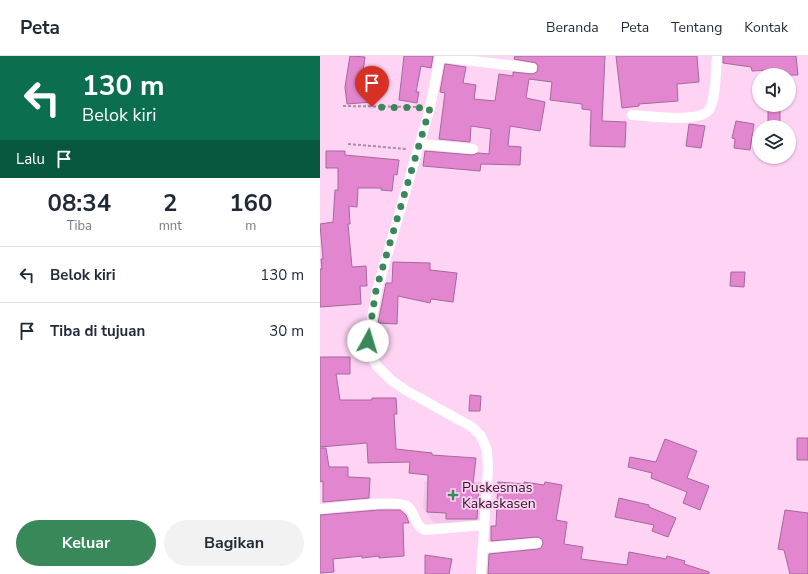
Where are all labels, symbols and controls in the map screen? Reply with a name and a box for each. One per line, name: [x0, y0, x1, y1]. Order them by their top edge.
text: Peta: [20, 15, 60, 41]
text: Beranda: [546, 18, 599, 37]
text: Peta: [621, 18, 649, 37]
text: Tentang: [671, 18, 722, 37]
text: Kontak: [744, 18, 788, 37]
pin: [355, 66, 389, 107]
text: 130 m: [82, 67, 165, 105]
map controls: [752, 68, 796, 164]
button: sound: [752, 68, 796, 112]
icon: left: [16, 72, 68, 124]
icon: arrive: [361, 72, 383, 94]
text: Belok kiri: [82, 103, 156, 127]
button: layers: [752, 120, 796, 164]
icon: arrive: [53, 148, 75, 170]
text: Lalu: [16, 149, 45, 169]
text: 08:34: [48, 187, 111, 219]
text: 2: [163, 187, 177, 219]
text: 160: [229, 187, 272, 219]
text: Tiba: [67, 217, 92, 235]
text: mnt: [159, 217, 182, 235]
text: m: [245, 217, 256, 235]
icon: left: [16, 264, 38, 286]
text: Belok kiri: [50, 265, 115, 285]
text: 130 m: [260, 265, 304, 285]
icon: arrive: [16, 320, 38, 342]
position arrow: [347, 320, 389, 362]
text: Tiba di tujuan: [50, 321, 145, 341]
text: 30 m: [269, 321, 304, 341]
place label: Puskesmas Kakaskasen: [462, 478, 536, 513]
marker: Puskesmas Kakaskasen: [447, 489, 459, 501]
button: Keluar: [16, 520, 156, 566]
button: Bagikan: [164, 520, 304, 566]

